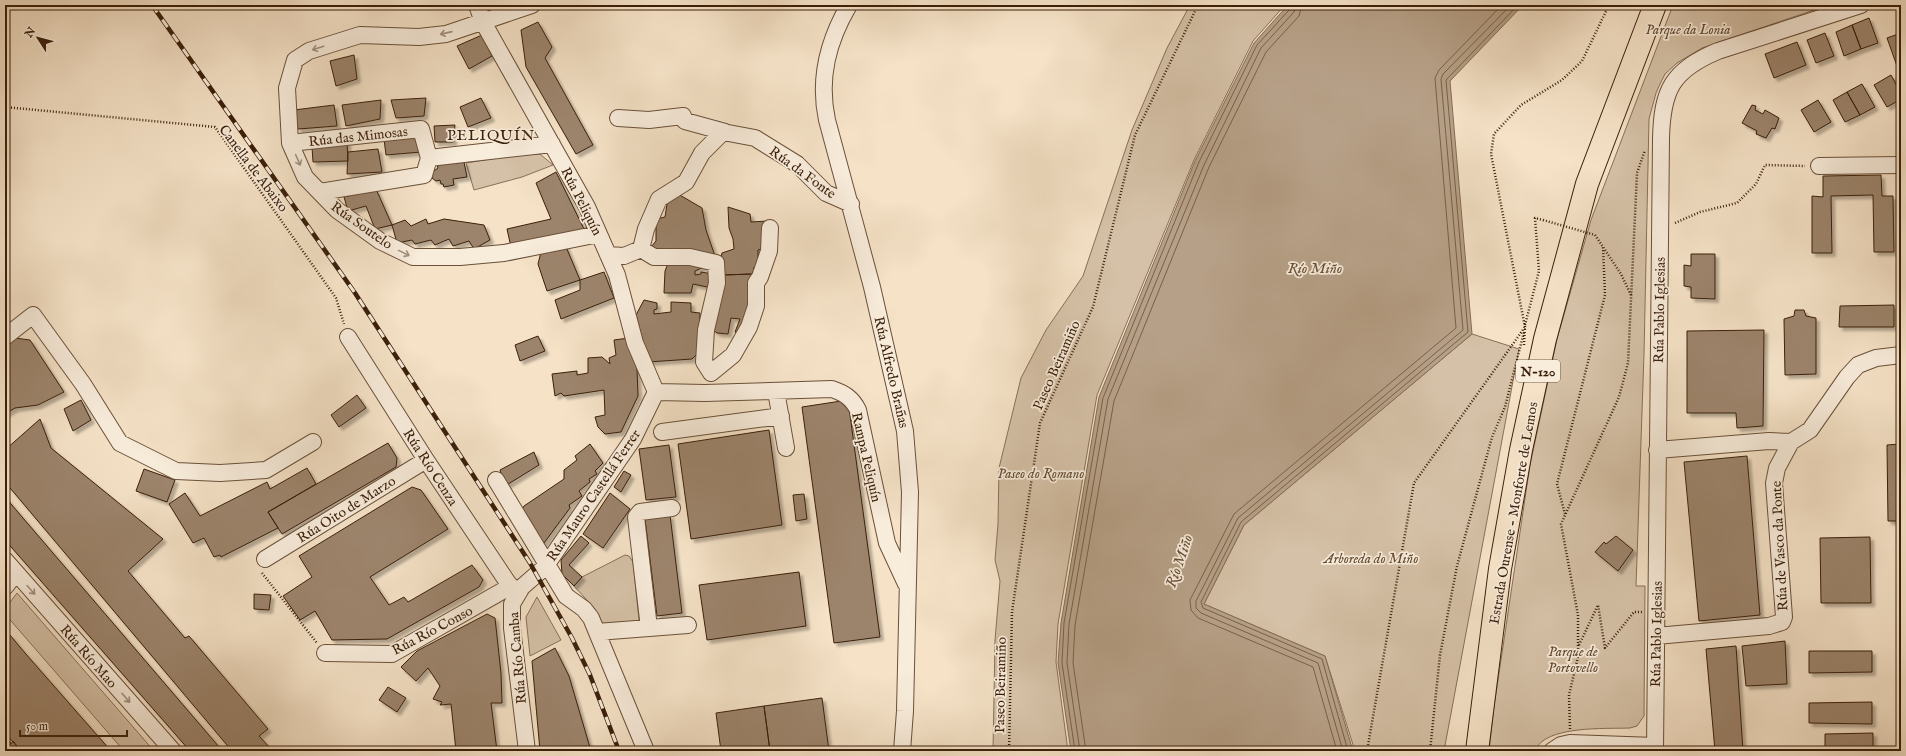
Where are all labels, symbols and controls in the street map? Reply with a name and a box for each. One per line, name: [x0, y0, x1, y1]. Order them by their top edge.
north arrow: [18, 18, 58, 58]
park label: Parque da Lonia: [1645, 21, 1731, 39]
text: N: [22, 24, 39, 41]
one-way arrow: [440, 30, 453, 38]
one-way arrow: [312, 45, 325, 52]
street label: Canella de Abaixo: [215, 121, 292, 216]
street label: Rúa das Mimosas: [308, 123, 409, 151]
district label: PELIQUÍN: [447, 126, 535, 145]
street label: Rúa da Fonte: [765, 142, 840, 203]
one-way arrow: [295, 154, 302, 166]
street label: Rúa Peliquín: [556, 164, 606, 239]
street label: Rúa Soutelo: [327, 198, 396, 254]
one-way arrow: [398, 250, 410, 257]
street label: Rúa Pablo Iglesias: [1650, 257, 1670, 363]
water label: Río Miño: [1288, 259, 1342, 278]
street label: Rúa Alfredo Brañas: [869, 315, 913, 430]
street label: Paseo Beiramiño: [1029, 317, 1085, 413]
road number: N-120: [1516, 360, 1560, 382]
street label: Estrada Ourense - Monforte de Lemos: [1486, 400, 1542, 626]
street label: Rampa Peliquín: [847, 411, 885, 504]
street label: Rúa Río Cenza: [399, 426, 462, 510]
street label: Rúa Mauro Castellá Ferrer: [543, 426, 645, 565]
park label: Paseo do Romano: [998, 465, 1084, 483]
street label: Rúa Oito de Marzo: [294, 472, 400, 547]
street label: Rúa de Vasco da Ponte: [1768, 480, 1792, 611]
water label: Río Miño: [1162, 532, 1197, 590]
park label: Arboreda do Miño: [1322, 550, 1418, 568]
street label: Rúa Pablo Iglesias: [1647, 581, 1667, 687]
one-way arrow: [26, 584, 35, 595]
street label: Rúa Río Conso: [389, 602, 476, 660]
street label: Rúa Río Camba: [505, 610, 531, 705]
street label: Rúa Río Mao: [56, 621, 121, 693]
street label: Paseo Beiramiño: [991, 636, 1011, 733]
park label: Parque de Portovello: [1548, 643, 1598, 677]
one-way arrow: [122, 692, 131, 703]
scale bar: [20, 712, 127, 738]
text: 50 m: [26, 719, 48, 734]

